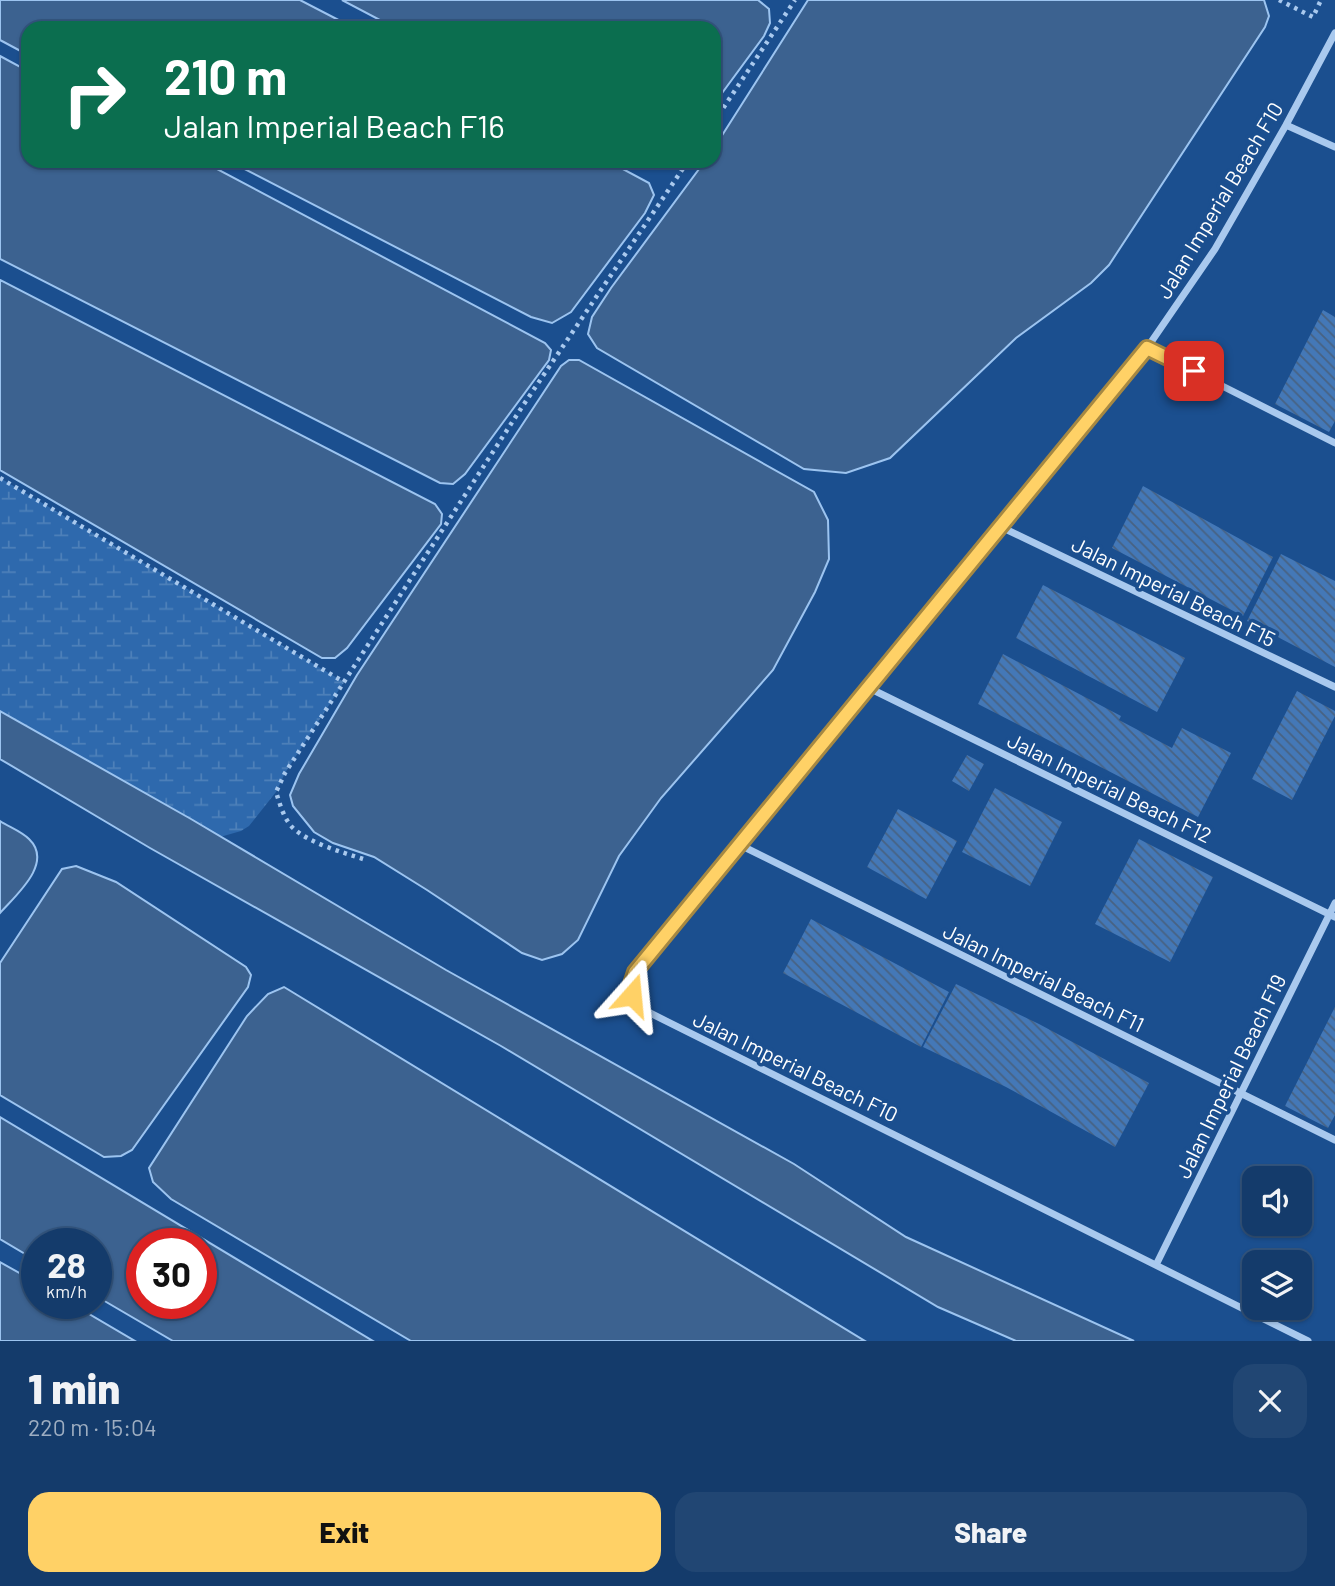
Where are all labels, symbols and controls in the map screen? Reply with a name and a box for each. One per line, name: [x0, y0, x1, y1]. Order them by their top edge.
text: 210 m: [164, 46, 287, 105]
icon: right: [49, 49, 140, 140]
street label: Jalan Imperial Beach F10: [1150, 97, 1288, 303]
text: Jalan Imperial Beach F16: [164, 106, 505, 144]
pin: [1164, 341, 1224, 401]
icon: arrive: [1175, 352, 1213, 390]
street label: Jalan Imperial Beach F15: [1068, 531, 1280, 651]
street label: Jalan Imperial Beach F12: [1004, 727, 1216, 847]
street label: Jalan Imperial Beach F11: [940, 917, 1148, 1037]
position arrow: [595, 958, 669, 1032]
street label: Jalan Imperial Beach F19: [1170, 970, 1290, 1182]
street label: Jalan Imperial Beach F10: [690, 1006, 902, 1126]
map controls: [1242, 1166, 1312, 1320]
button: sound: [1242, 1166, 1312, 1236]
speed limit sign: 30: [126, 1228, 217, 1319]
text: 28: [47, 1243, 86, 1285]
button: layers: [1242, 1250, 1312, 1320]
text: km/h: [46, 1280, 87, 1302]
text: 1 min: [28, 1362, 120, 1412]
button: close: [1233, 1364, 1307, 1438]
text: 220 m · 15:04: [28, 1413, 157, 1441]
button: Exit: [28, 1492, 661, 1572]
button: Share: [675, 1492, 1307, 1572]

